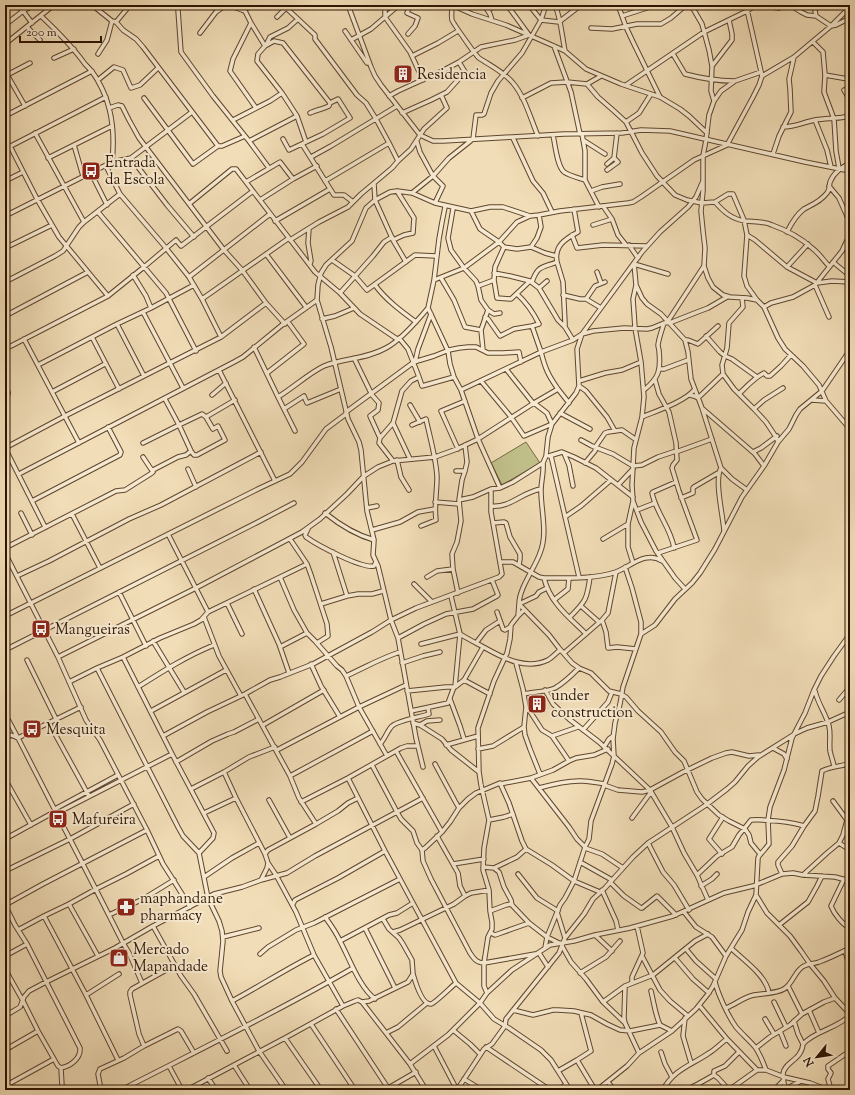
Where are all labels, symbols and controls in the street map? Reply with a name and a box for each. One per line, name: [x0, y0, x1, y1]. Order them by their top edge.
scale bar: [20, 18, 101, 44]
text: 200 m: [26, 24, 57, 42]
building icon: Residencia: [392, 63, 414, 85]
place label: Residencia: [417, 65, 486, 86]
place label: Entrada da Escola: [105, 153, 165, 191]
bus stop icon: Entrada da Escola: [80, 160, 102, 182]
bus stop icon: Mangueiras: [30, 618, 52, 640]
place label: Mangueiras: [55, 620, 130, 641]
place label: under construction: [551, 686, 633, 724]
building icon: under construction: [526, 693, 548, 715]
bus stop icon: Mesquita: [21, 718, 43, 740]
place label: Mesquita: [46, 720, 106, 741]
bus stop icon: Mafureira: [47, 808, 69, 830]
place label: Mafureira: [72, 810, 136, 831]
place label: maphandane pharmacy: [140, 889, 223, 927]
pharmacy icon: maphandane pharmacy: [115, 896, 137, 918]
place label: Mercado Mapandade: [133, 940, 208, 978]
shop icon: Mercado Mapandade: [108, 947, 130, 969]
north arrow: [797, 1037, 837, 1077]
text: N: [800, 1054, 819, 1070]

